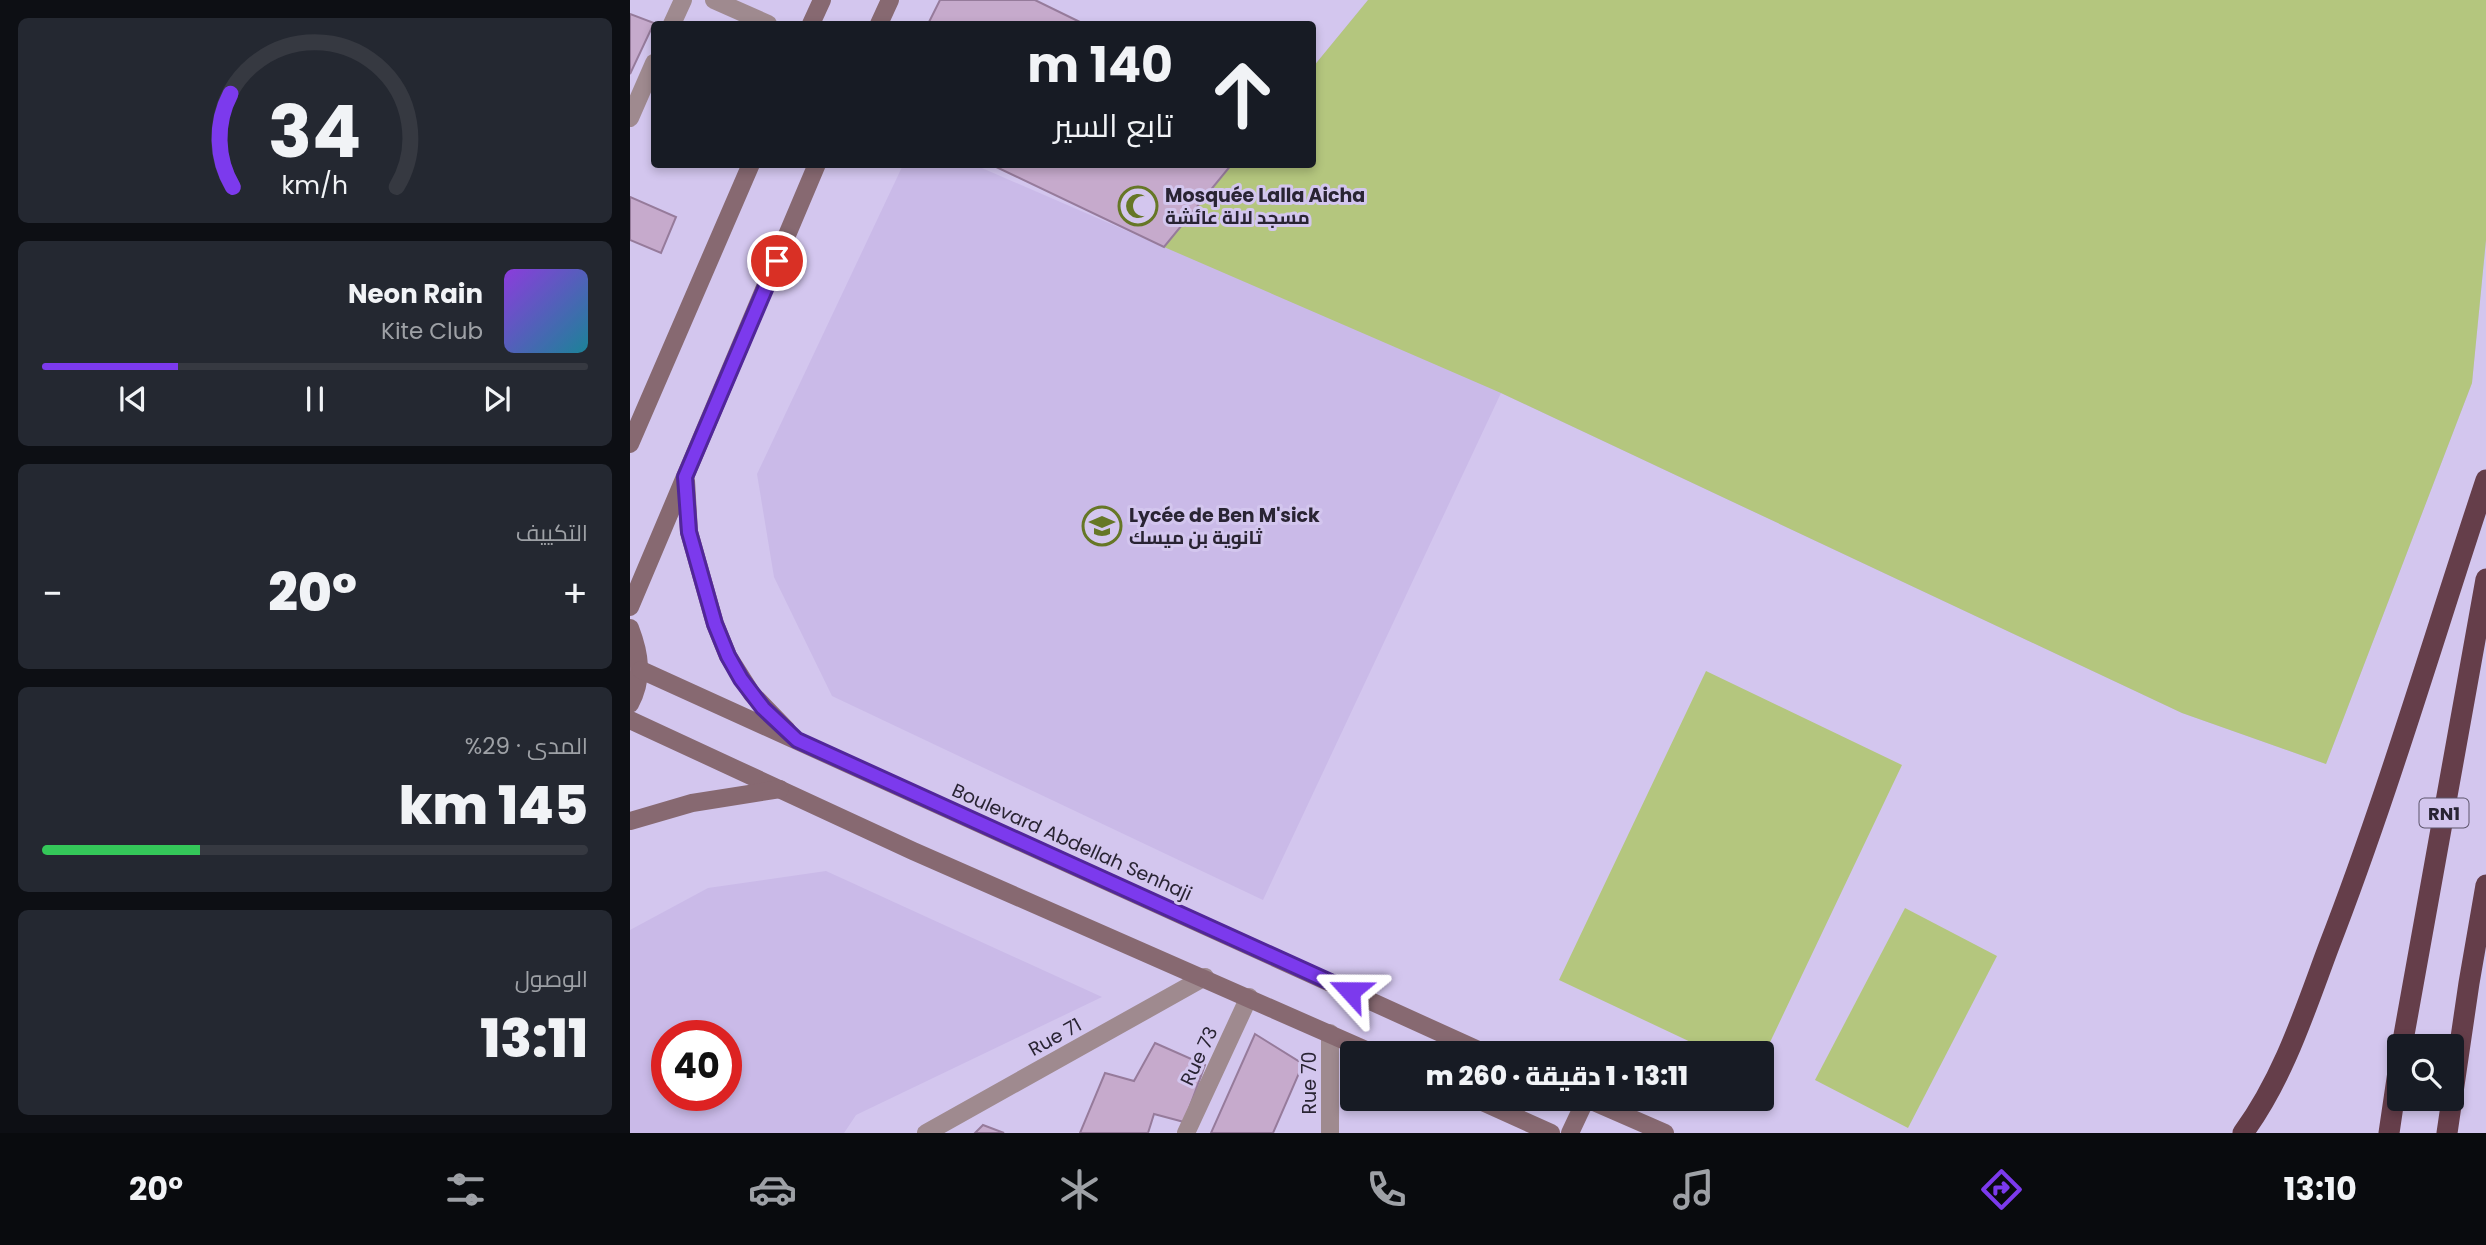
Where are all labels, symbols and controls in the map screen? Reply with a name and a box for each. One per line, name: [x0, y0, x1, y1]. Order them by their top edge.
text: 140 m: [1027, 31, 1173, 99]
icon: ahead: [1197, 49, 1288, 140]
text: 34: [268, 81, 362, 182]
text: تابع السير: [1054, 103, 1173, 148]
text: km/h: [282, 167, 348, 202]
place label: Mosquée Lalla Aicha مسجد لالة عائشة: [1165, 182, 1365, 231]
mosque icon: Mosquée Lalla Aicha مسجد لالة عائشة: [1117, 185, 1159, 227]
pin: [747, 231, 807, 291]
icon: arrive: [758, 242, 796, 280]
text: Neon Rain: [348, 276, 483, 312]
text: Kite Club: [381, 315, 483, 347]
icon: previous: [114, 380, 152, 418]
icon: pause: [296, 380, 334, 418]
icon: next: [478, 380, 516, 418]
place label: Lycée de Ben M'sick ثانوية بن ميسك: [1129, 502, 1320, 551]
school or university icon: Lycée de Ben M'sick ثانوية بن ميسك: [1081, 505, 1123, 547]
text: التكييف: [516, 517, 588, 549]
text: 20°: [268, 556, 357, 629]
text: −: [42, 567, 63, 620]
text: +: [562, 567, 588, 620]
text: المدى · 29%: [465, 730, 588, 762]
text: 145 km: [399, 769, 588, 842]
street label: Boulevard Abdellah Senhaji: [948, 777, 1196, 907]
road number: RN1: [2420, 798, 2469, 828]
position arrow: [1313, 954, 1387, 1028]
text: الوصول: [515, 963, 588, 995]
text: 13:11: [480, 1002, 588, 1075]
street label: Rue 71: [1024, 1011, 1086, 1063]
speed limit sign: 40: [651, 1020, 742, 1111]
street label: Rue 73: [1174, 1022, 1224, 1090]
map controls: [2387, 1034, 2464, 1111]
button: search: [2387, 1034, 2464, 1111]
street label: Rue 70: [1296, 1052, 1323, 1114]
text: 13:11 · 1 دقيقة · 260 m: [1426, 1058, 1688, 1094]
icon: filters: [441, 1165, 490, 1214]
icon: car: [748, 1165, 797, 1214]
icon: climate: [1055, 1165, 1104, 1214]
icon: phone: [1362, 1165, 1411, 1214]
icon: music: [1669, 1165, 1718, 1214]
icon: directions: [1977, 1165, 2026, 1214]
text: 20°: [129, 1166, 183, 1211]
text: 13:10: [2284, 1166, 2357, 1211]

